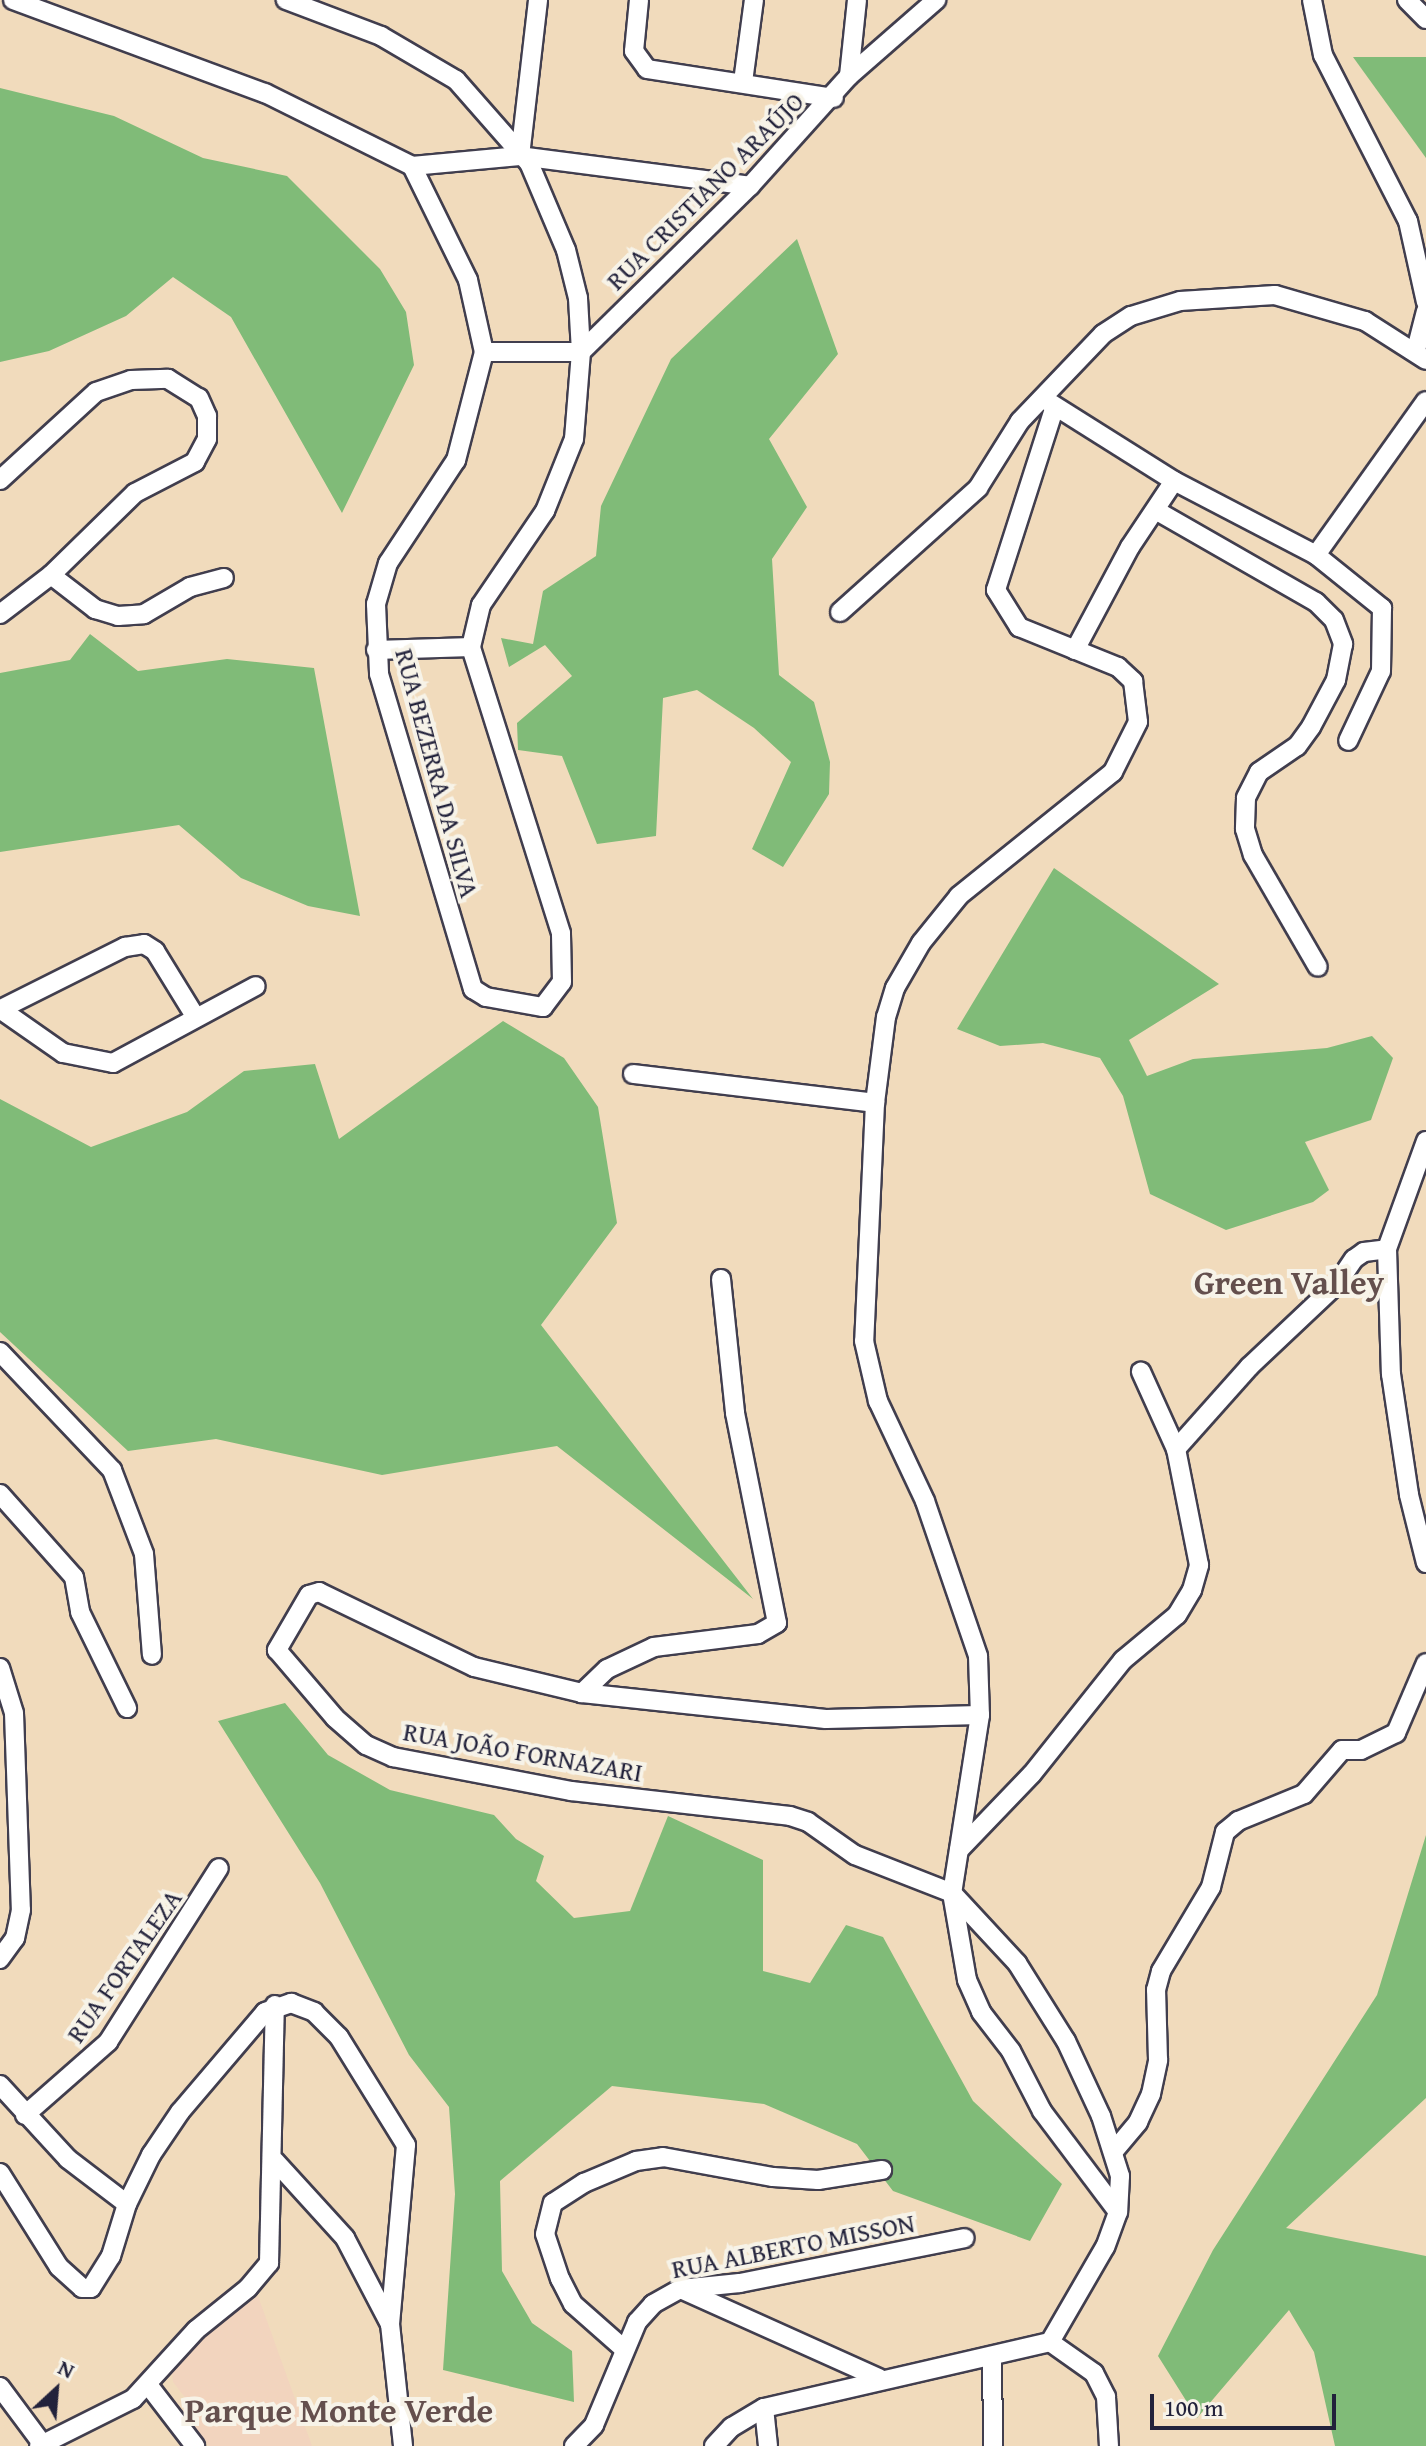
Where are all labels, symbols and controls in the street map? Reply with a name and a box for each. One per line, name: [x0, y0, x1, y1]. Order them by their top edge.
street label: RUA CRISTIANO ARAÚJO: [600, 86, 810, 296]
street label: RUA BEZERRA DA SILVA: [389, 645, 485, 901]
district label: Green Valley: [1194, 1262, 1384, 1302]
street label: RUA JOÃO FORNAZARI: [401, 1716, 645, 1788]
street label: RUA FORTALEZA: [60, 1884, 188, 2048]
street label: RUA ALBERTO MISSON: [669, 2207, 917, 2285]
north arrow: [16, 2350, 96, 2430]
text: N: [53, 2351, 80, 2386]
scale bar: [1154, 2378, 1340, 2428]
district label: Parque Monte Verde: [185, 2390, 493, 2430]
text: 100 m: [1164, 2390, 1224, 2425]

